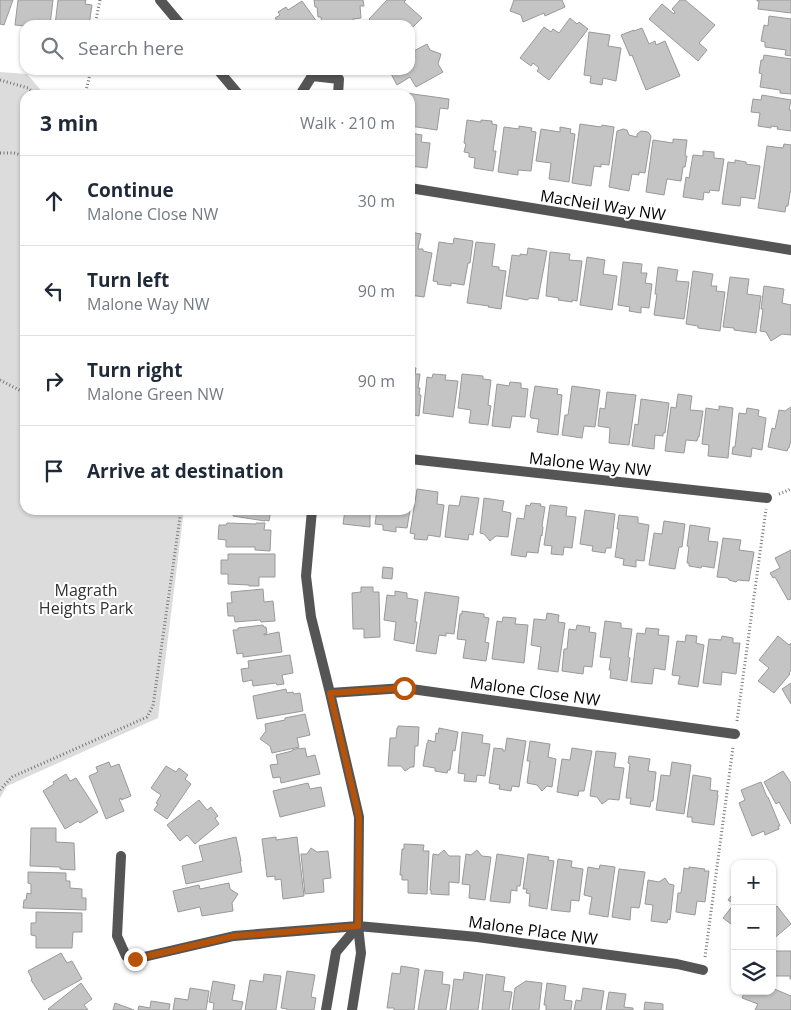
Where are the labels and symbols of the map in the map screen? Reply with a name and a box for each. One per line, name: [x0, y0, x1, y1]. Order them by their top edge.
street label: MacNeil Way NW: [539, 184, 668, 226]
street label: Malone Way NW: [528, 447, 652, 481]
park label: Magrath Heights Park: [39, 579, 134, 619]
street label: Malone Close NW: [468, 671, 602, 711]
route start: [393, 677, 416, 700]
street label: Malone Place NW: [467, 910, 599, 950]
route end: [124, 948, 147, 971]

